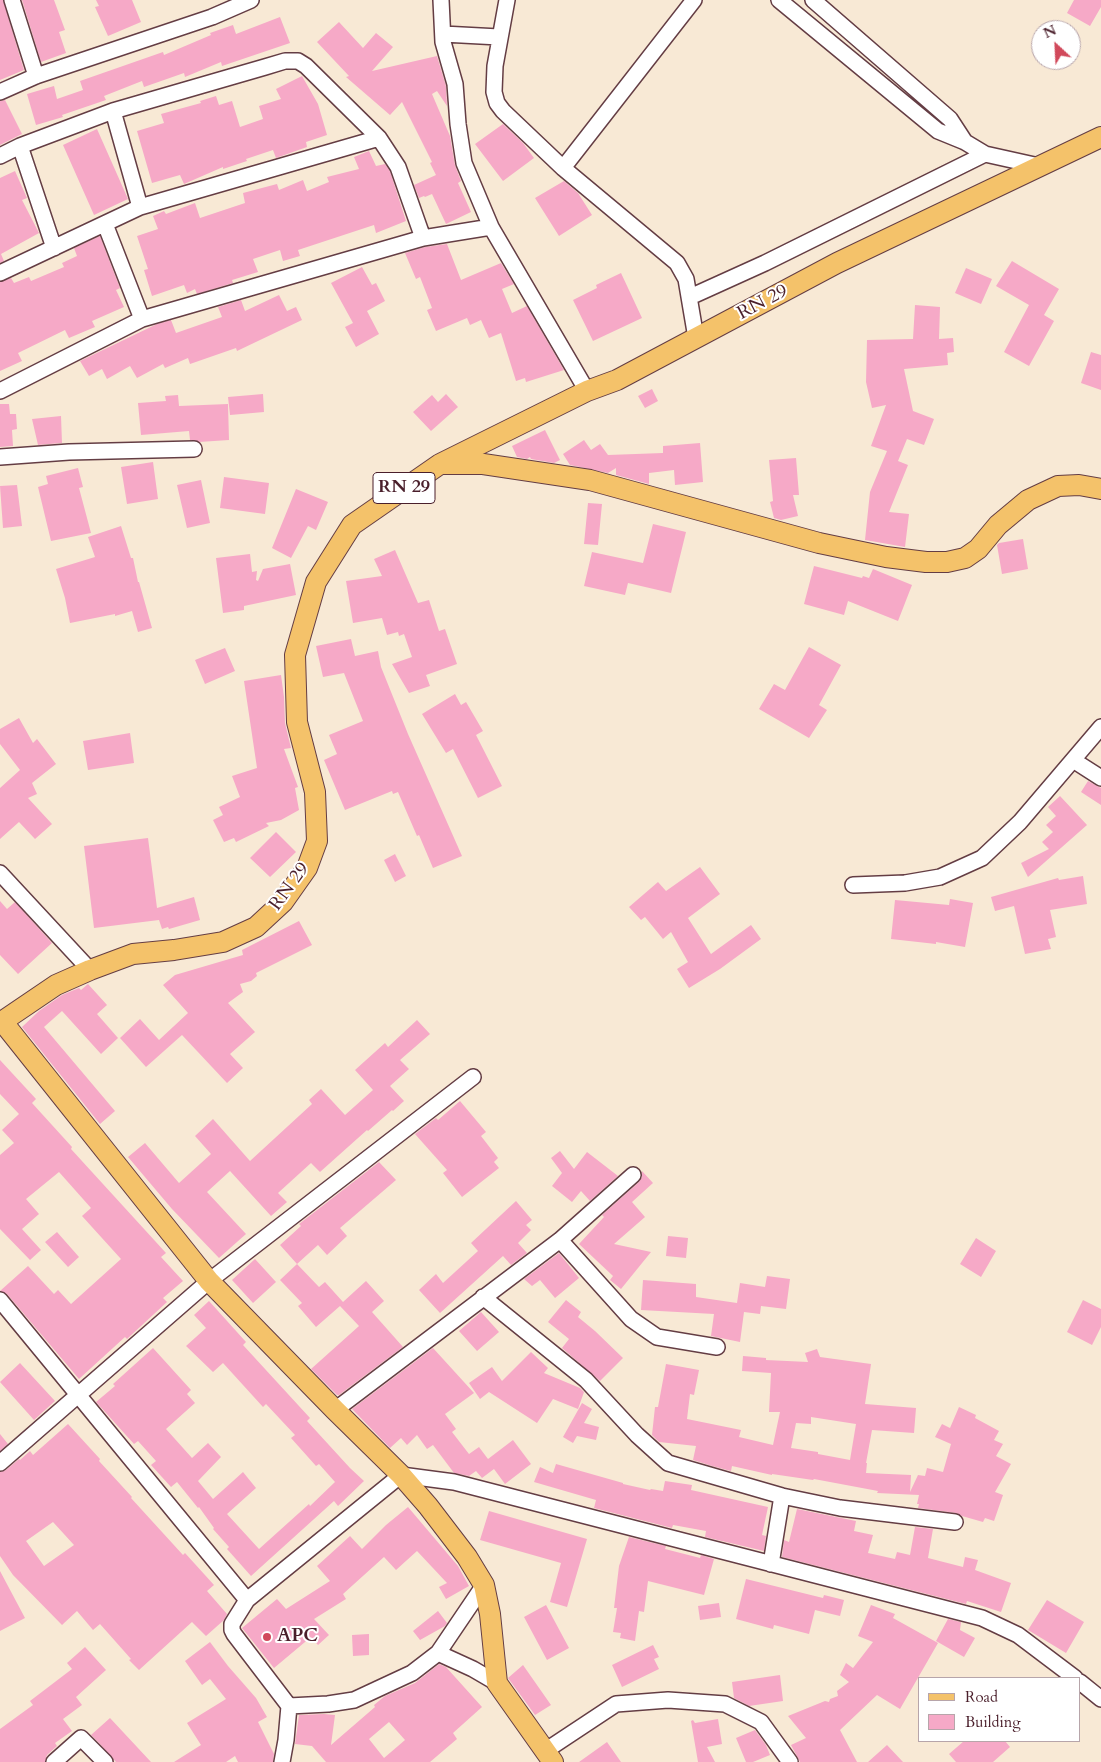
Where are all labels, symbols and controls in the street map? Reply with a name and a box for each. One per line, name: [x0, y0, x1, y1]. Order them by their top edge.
north arrow: [1031, 20, 1081, 70]
text: N: [1040, 21, 1059, 43]
street label: RN 29: [734, 280, 792, 326]
road number: RN 29: [373, 472, 435, 503]
street label: RN 29: [265, 858, 315, 916]
place label: APC: [277, 1626, 318, 1648]
marker: APC: [261, 1631, 273, 1643]
legend: [918, 1677, 1081, 1742]
text: Road: [965, 1687, 998, 1707]
text: Building: [965, 1712, 1021, 1732]

